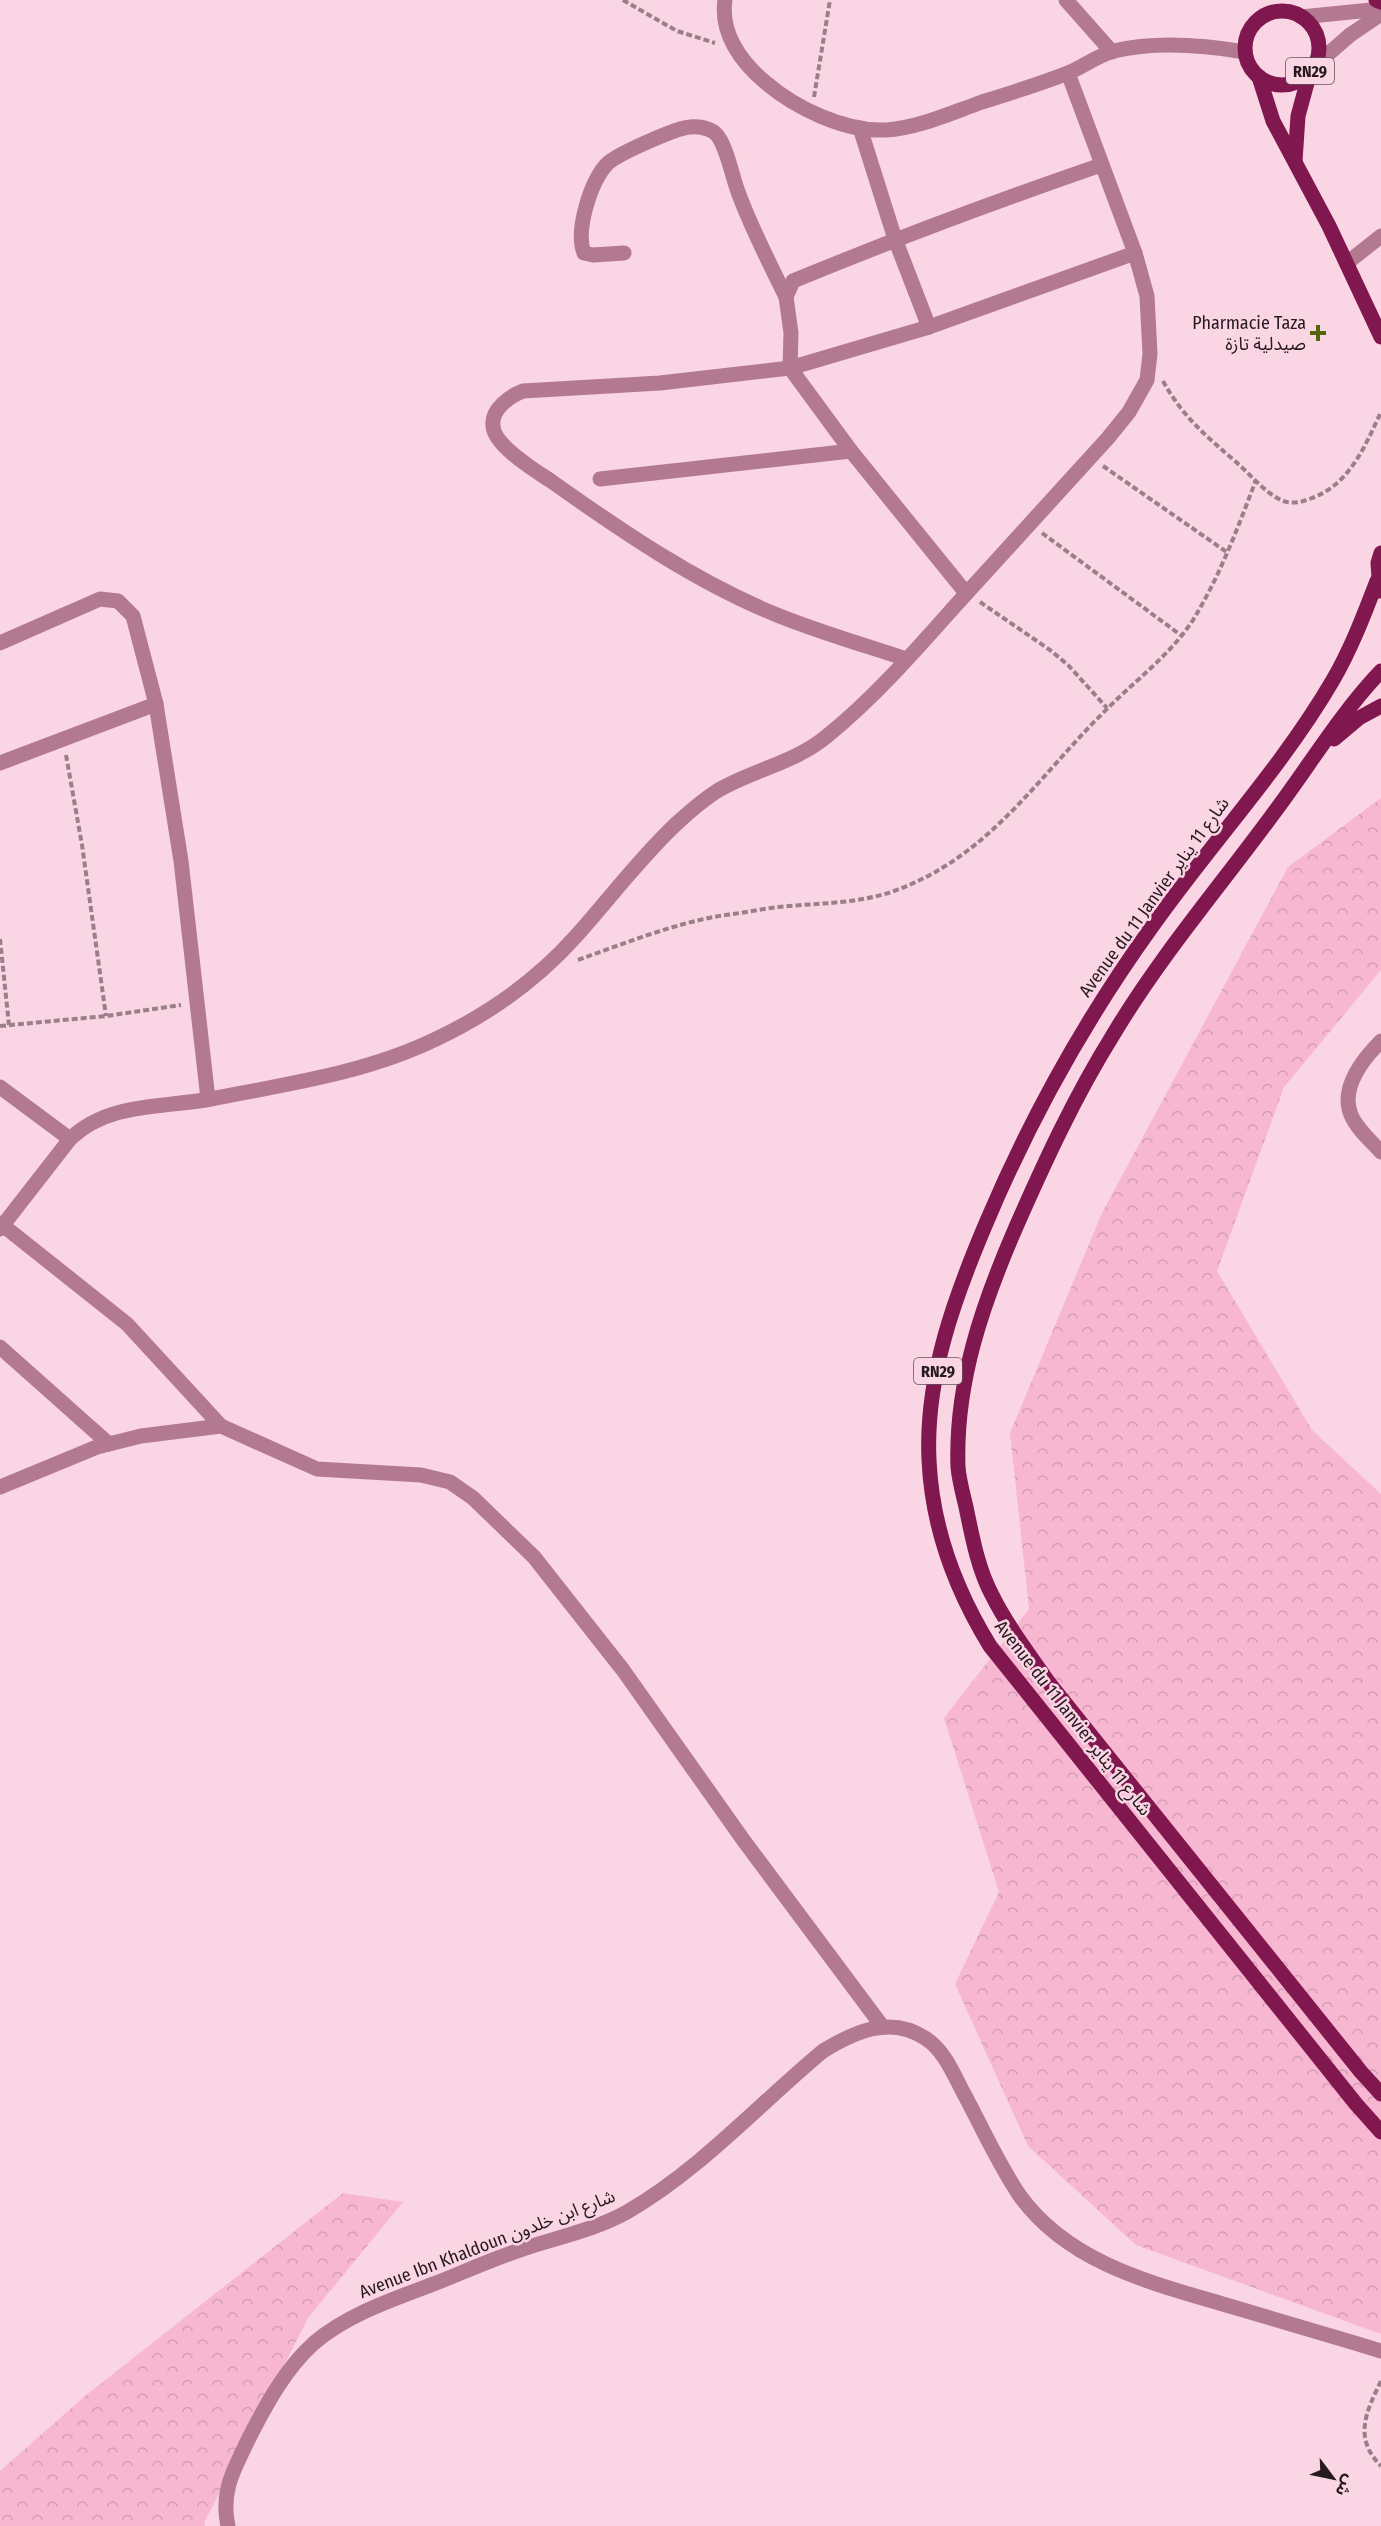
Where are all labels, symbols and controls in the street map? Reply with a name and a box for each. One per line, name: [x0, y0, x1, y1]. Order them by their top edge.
road number: RN29: [1286, 58, 1334, 84]
place label: Pharmacie Taza صيدلية تازة: [1192, 312, 1306, 355]
marker: Pharmacie Taza صيدلية تازة: [1311, 326, 1325, 340]
street label: Avenue du 11 Janvier شارع 11 يناير: [1074, 793, 1236, 1003]
road number: RN29: [914, 1358, 962, 1384]
street label: Avenue du 11 Janvier شارع 11 يناير: [988, 1616, 1156, 1822]
street label: Avenue Ibn Khaldoun شارع ابن خلدون: [356, 2185, 619, 2306]
north arrow: [1303, 2448, 1363, 2508]
text: ش: [1331, 2471, 1359, 2500]

